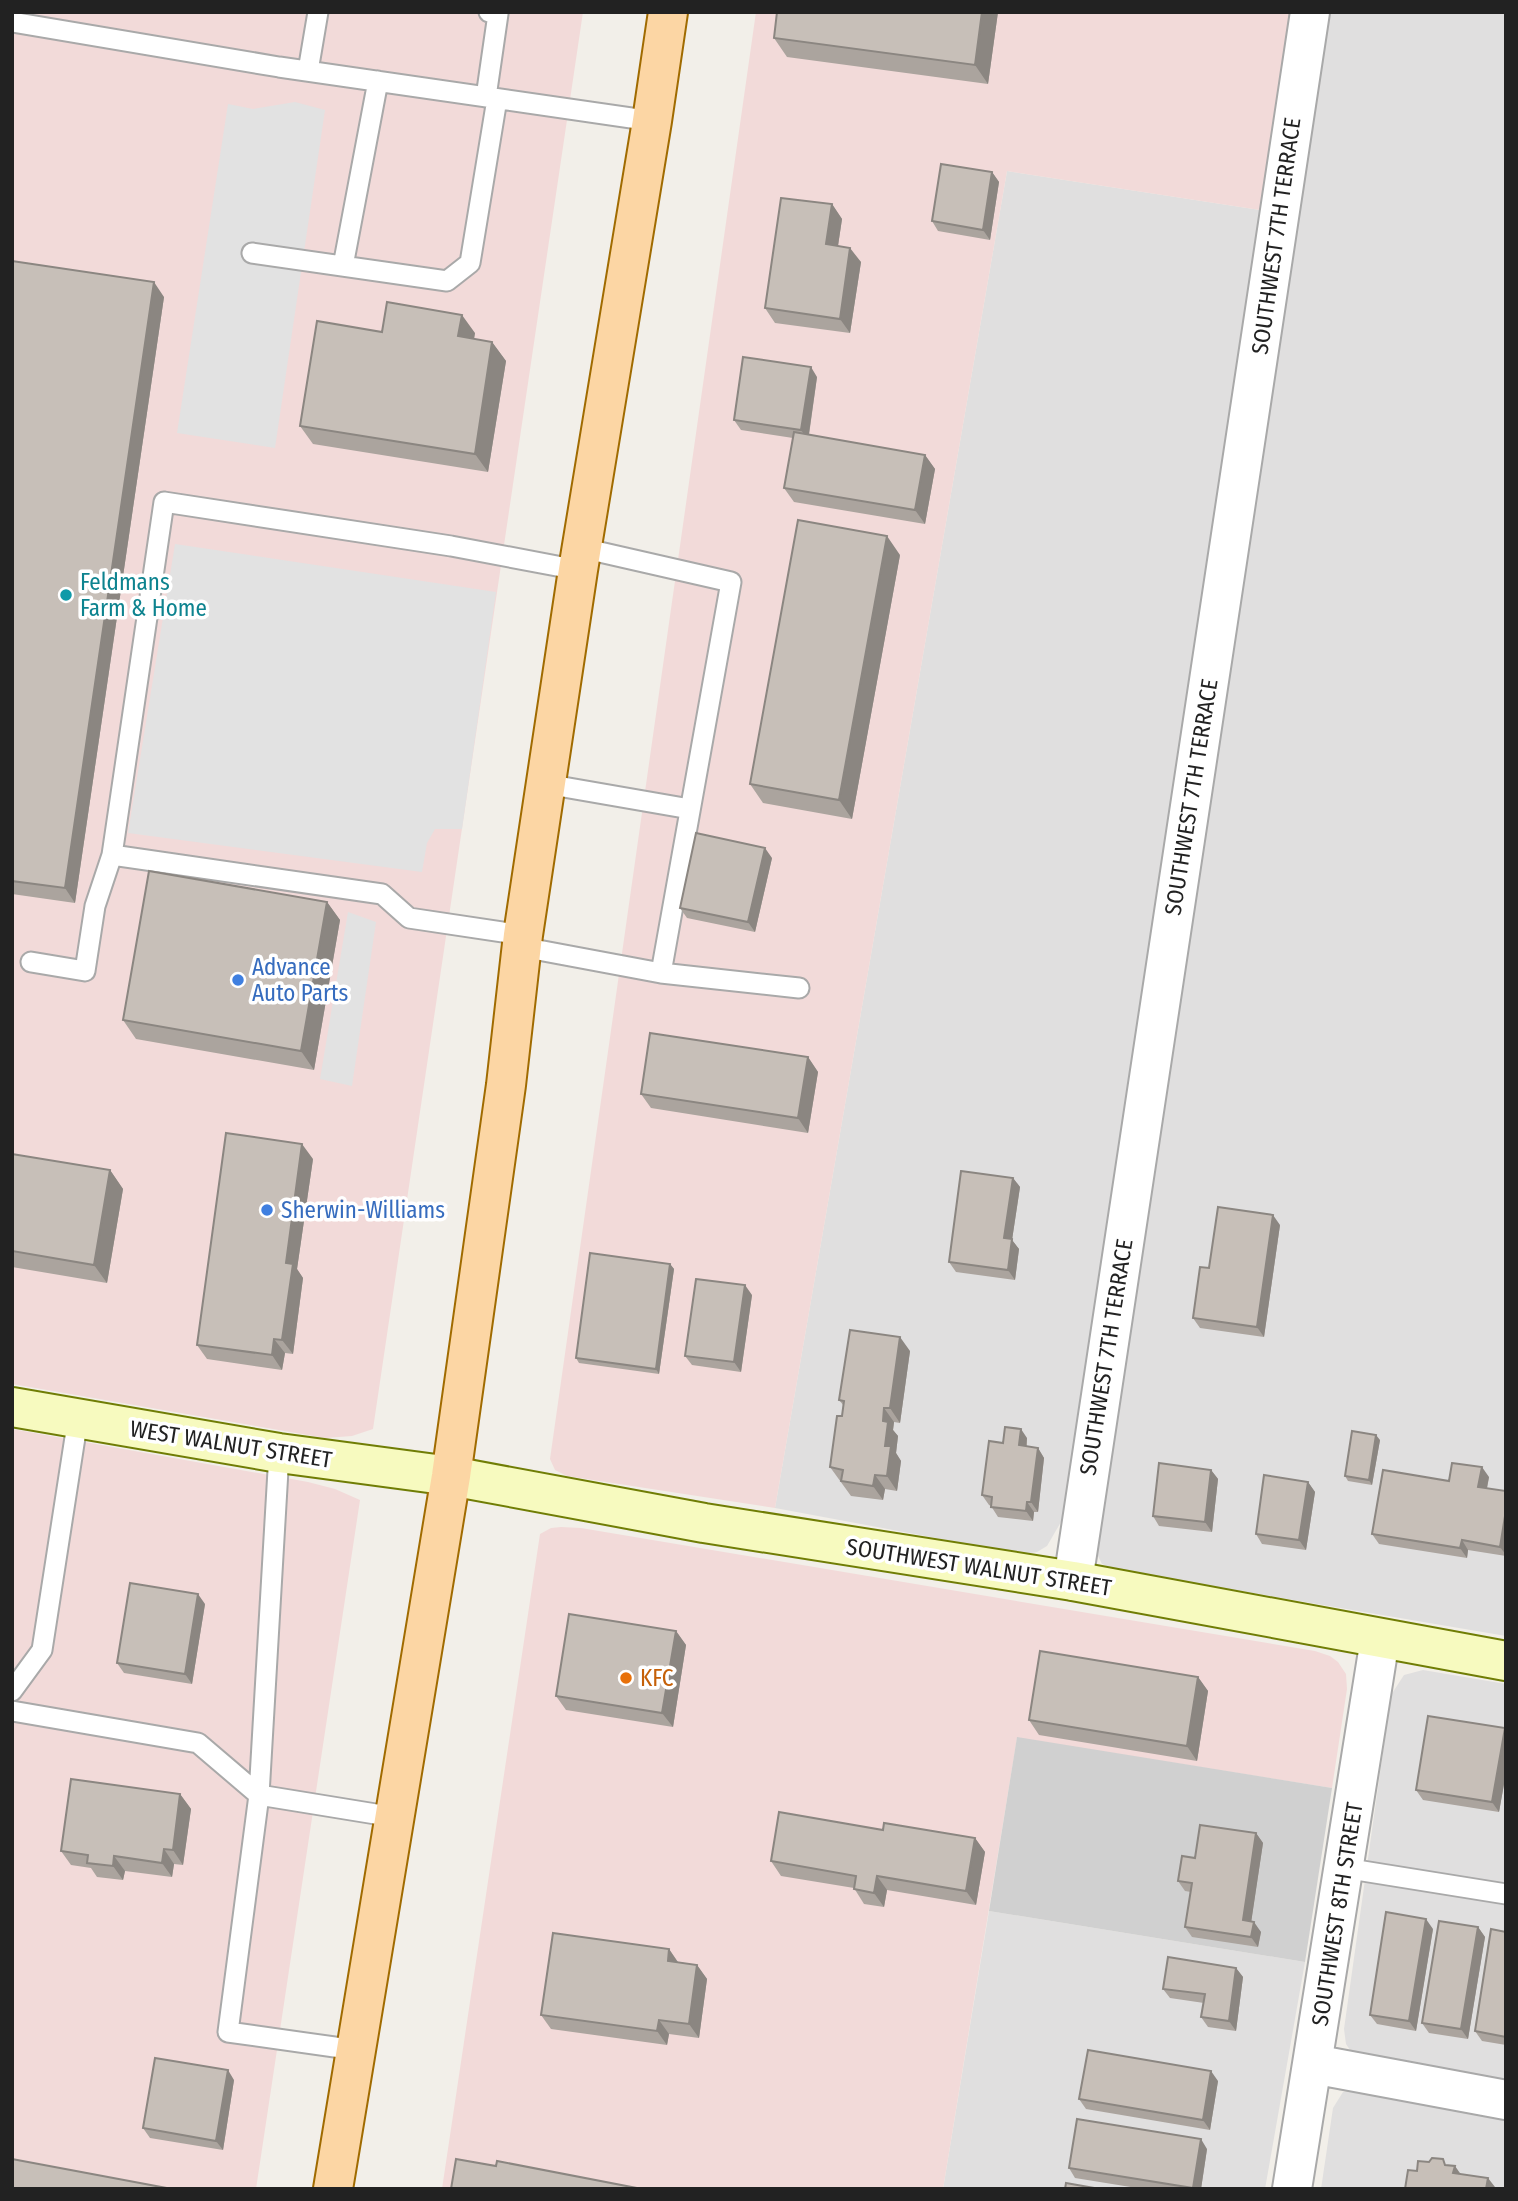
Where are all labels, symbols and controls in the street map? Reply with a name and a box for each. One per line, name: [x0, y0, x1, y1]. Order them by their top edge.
street label: SOUTHWEST 7TH TERRACE: [1246, 116, 1306, 356]
place label: Feldmans Farm & Home: [80, 568, 207, 622]
marker: Feldmans Farm & Home: [58, 587, 74, 603]
street label: SOUTHWEST 7TH TERRACE: [1158, 677, 1224, 917]
place label: Advance Auto Parts: [252, 953, 348, 1007]
marker: Advance Auto Parts: [230, 972, 246, 988]
place label: Sherwin-Williams: [281, 1196, 445, 1224]
marker: Sherwin-Williams: [259, 1202, 275, 1218]
street label: SOUTHWEST 7TH TERRACE: [1073, 1237, 1139, 1477]
street label: WEST WALNUT STREET: [128, 1414, 334, 1474]
street label: SOUTHWEST WALNUT STREET: [844, 1532, 1114, 1602]
place label: KFC: [640, 1664, 674, 1692]
marker: KFC: [618, 1670, 634, 1686]
street label: SOUTHWEST 8TH STREET: [1305, 1800, 1369, 2028]

